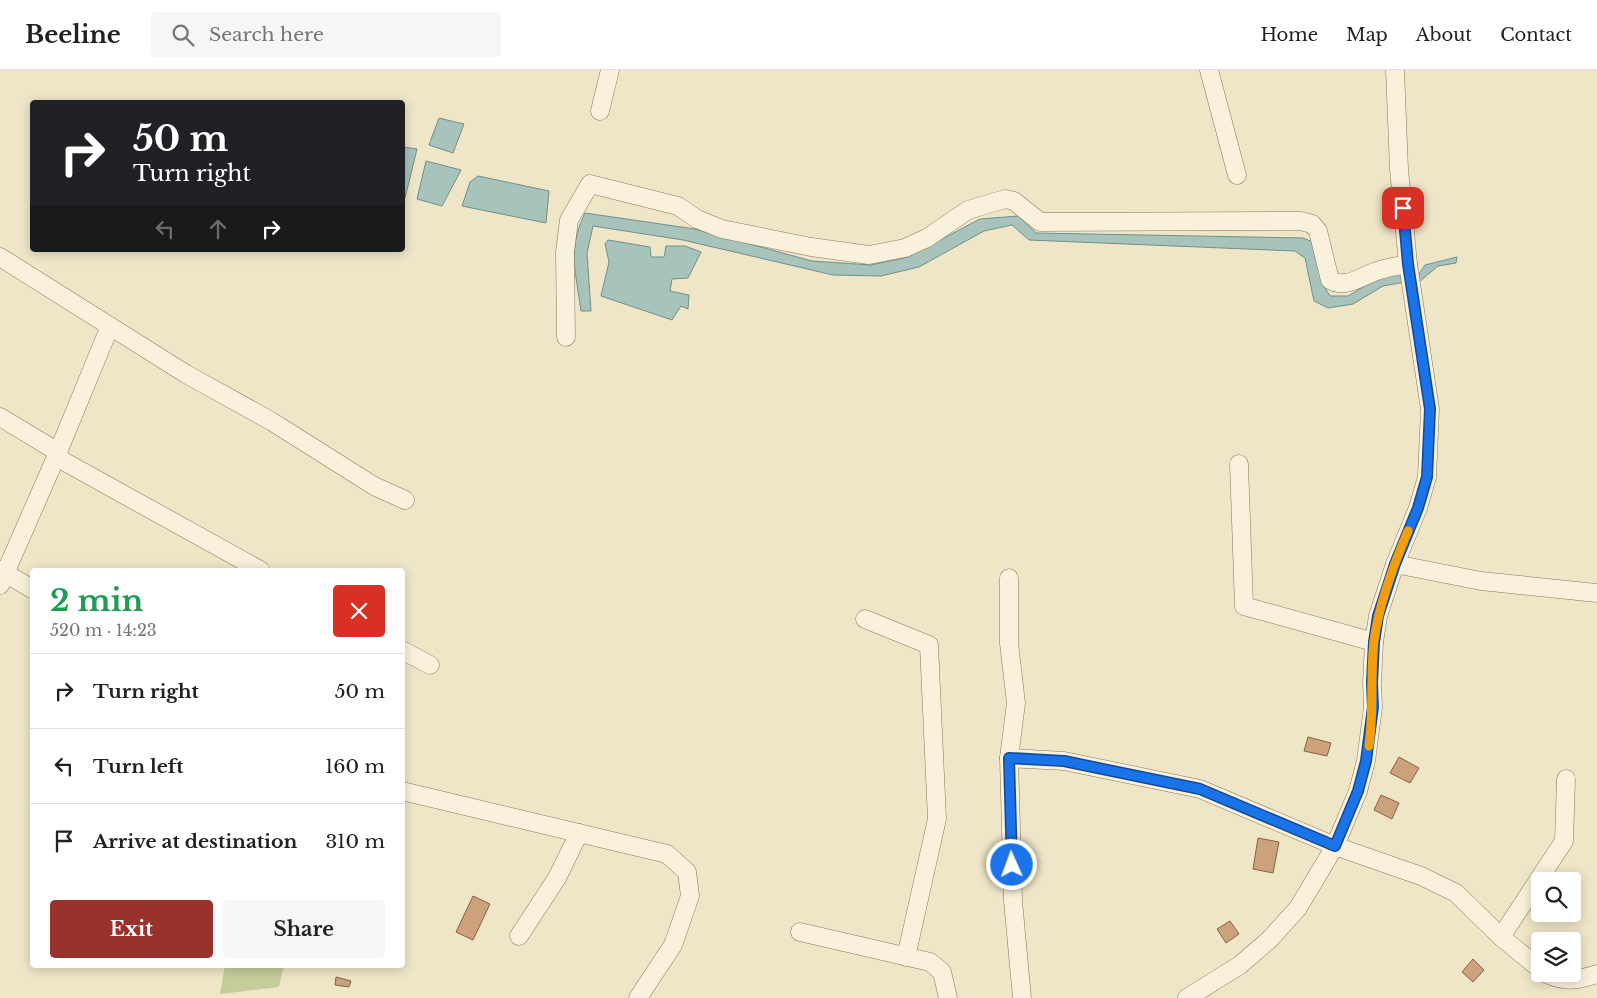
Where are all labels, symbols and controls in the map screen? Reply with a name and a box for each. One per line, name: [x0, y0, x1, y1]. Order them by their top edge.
search box: [151, 12, 501, 57]
text: Beeline: [25, 20, 121, 49]
icon: search: [169, 21, 197, 49]
text: Search here: [209, 23, 324, 46]
text: Home: [1260, 24, 1318, 46]
text: Map: [1346, 24, 1388, 46]
text: About: [1416, 24, 1472, 46]
text: Contact: [1500, 24, 1572, 46]
text: 50 m: [133, 117, 228, 160]
icon: right: [50, 120, 115, 185]
text: Turn right: [133, 160, 251, 187]
pin: [1382, 187, 1424, 229]
icon: arrive: [1389, 194, 1417, 222]
icon: left: [151, 215, 179, 243]
icon: ahead: [204, 215, 232, 243]
icon: right: [257, 215, 285, 243]
text: 2 min: [50, 582, 143, 619]
button: close: [333, 585, 385, 637]
text: 520 m · 14:23: [50, 620, 157, 640]
icon: right: [50, 677, 78, 705]
text: Turn right: [93, 680, 199, 703]
text: 50 m: [335, 680, 385, 703]
icon: left: [50, 752, 78, 780]
text: Turn left: [93, 755, 184, 778]
text: 160 m: [325, 755, 385, 778]
icon: arrive: [50, 827, 78, 855]
text: Arrive at destination: [93, 830, 297, 853]
text: 310 m: [325, 830, 385, 853]
position arrow: [985, 838, 1037, 890]
map controls: [1531, 872, 1581, 982]
button: search: [1531, 872, 1581, 922]
button: Exit: [50, 900, 213, 958]
button: Share: [223, 900, 385, 958]
button: layers: [1531, 932, 1581, 982]

